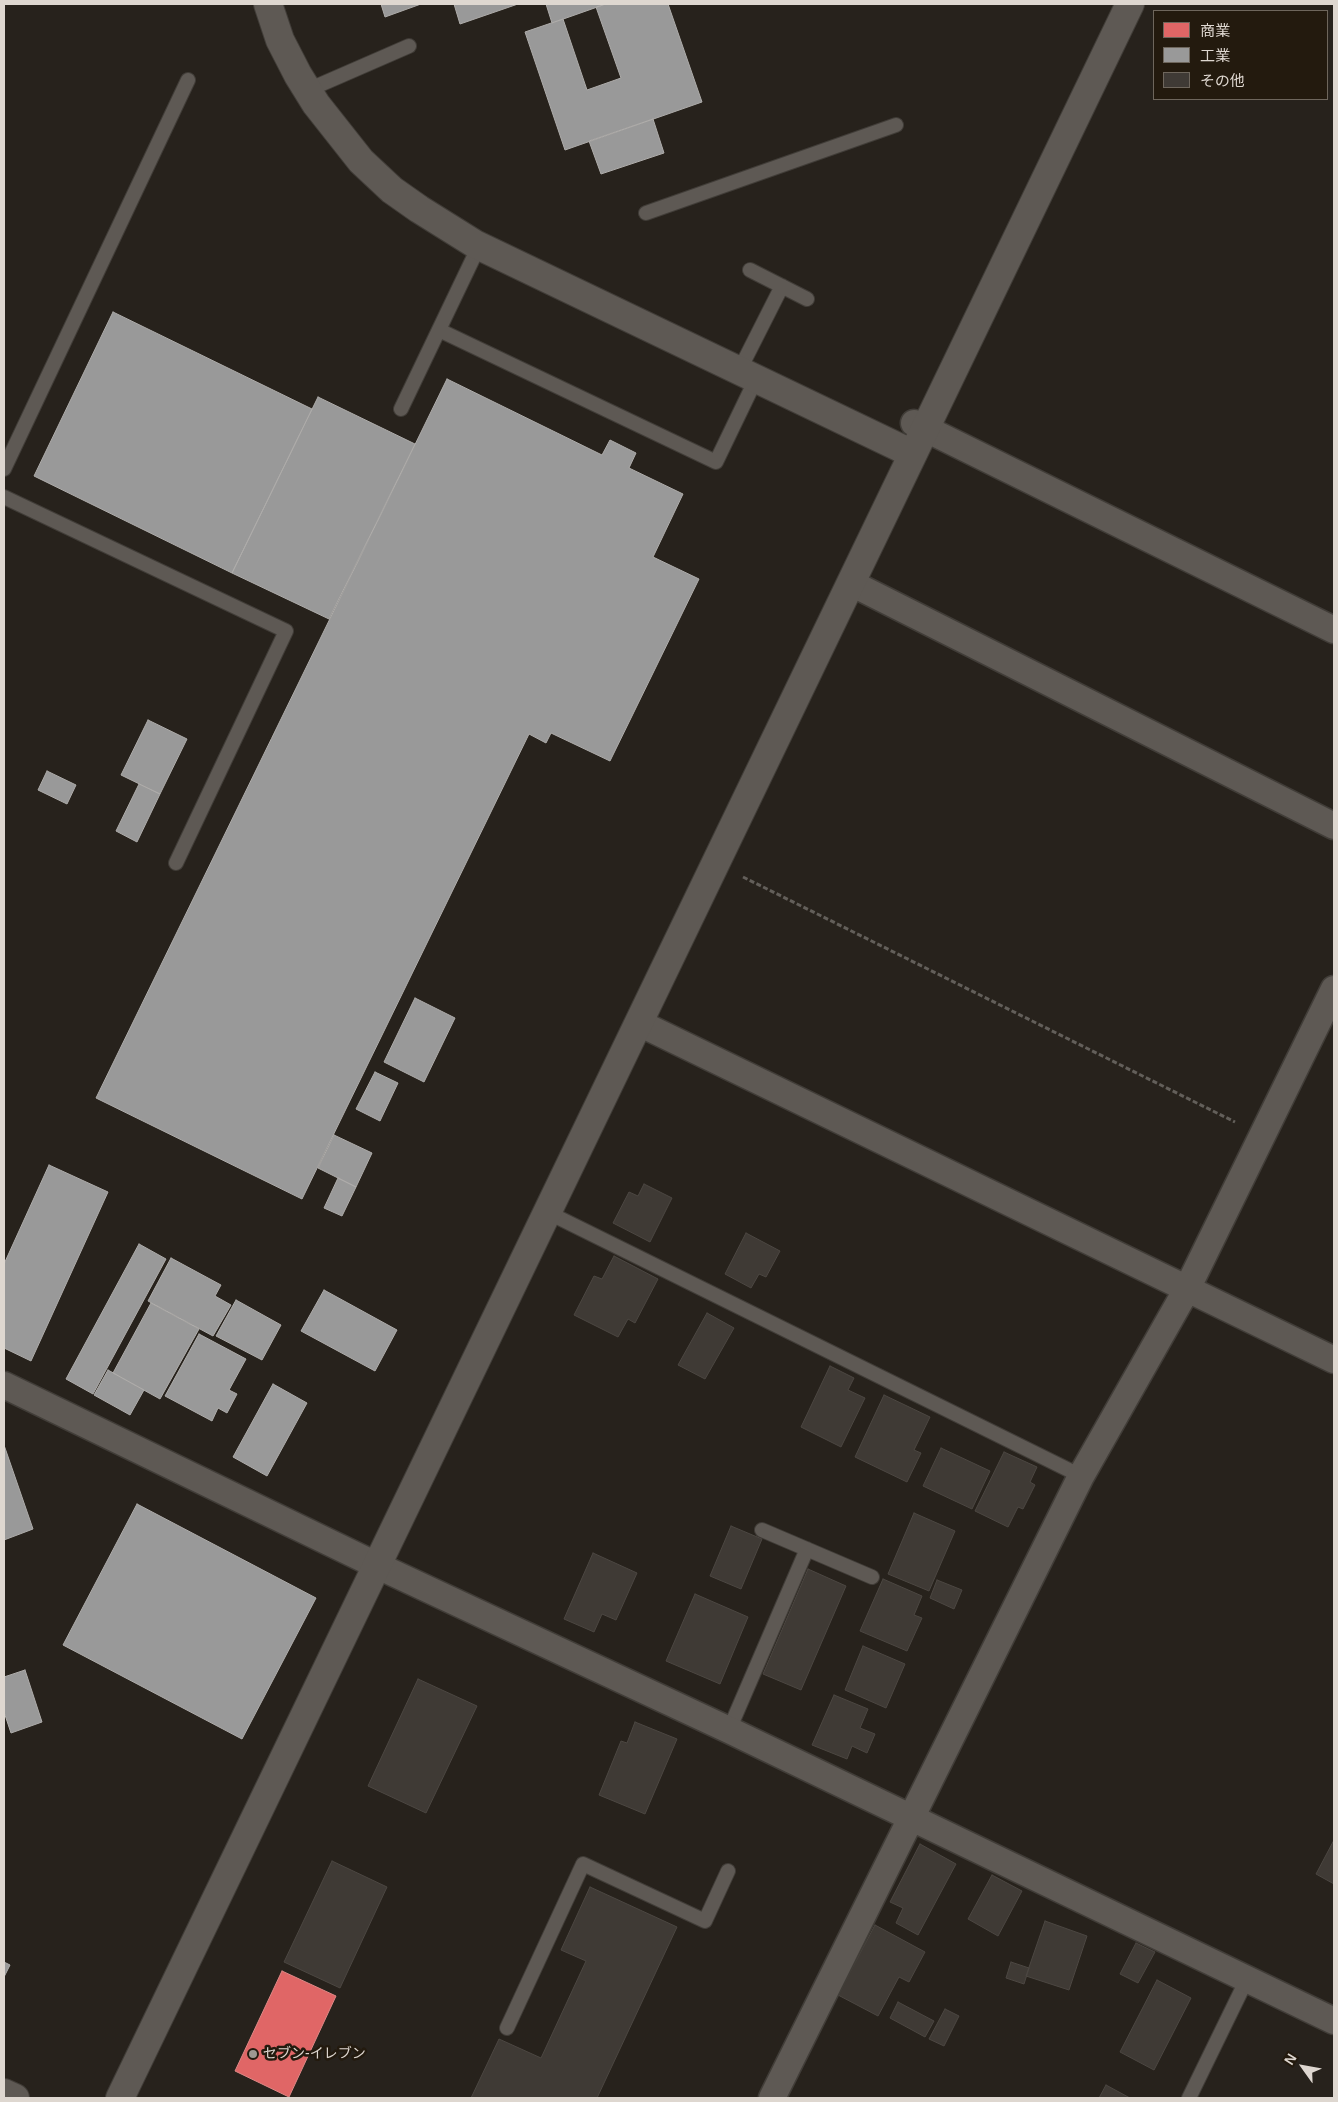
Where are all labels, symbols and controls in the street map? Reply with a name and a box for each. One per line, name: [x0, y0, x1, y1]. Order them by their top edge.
legend: [1153, 10, 1328, 100]
text: 商業: [1200, 22, 1230, 39]
text: 工業: [1200, 47, 1230, 64]
text: その他: [1200, 72, 1245, 89]
north arrow: [1278, 2042, 1328, 2092]
place label: セブン-イレブン: [263, 2046, 366, 2062]
marker: セブン-イレブン: [247, 2048, 259, 2060]
text: N: [1281, 2051, 1300, 2068]

